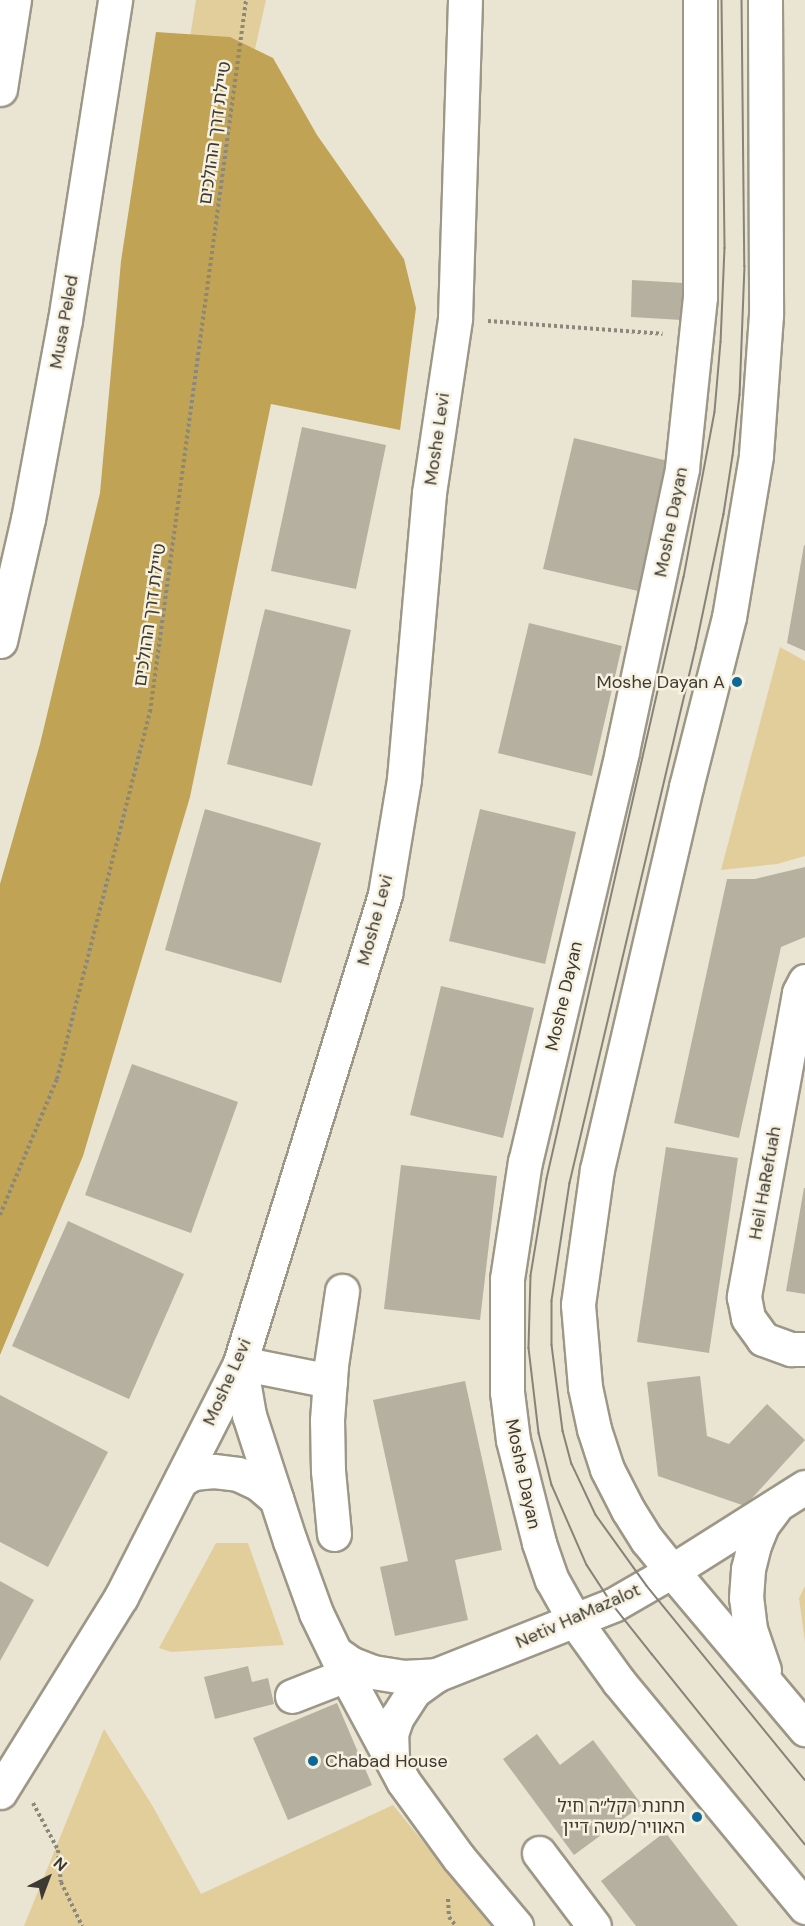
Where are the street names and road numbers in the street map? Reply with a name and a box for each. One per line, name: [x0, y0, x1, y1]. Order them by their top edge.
street label: טיילת דרך ההולכים: [194, 60, 236, 206]
street label: Musa Peled: [45, 273, 83, 371]
street label: Moshe Levi: [420, 391, 454, 487]
street label: Moshe Dayan: [650, 465, 692, 579]
street label: טיילת דרך ההולכים: [129, 542, 171, 688]
street label: Moshe Levi: [353, 872, 397, 968]
street label: Moshe Dayan: [541, 939, 587, 1053]
street label: Heil HaRefuah: [744, 1125, 786, 1241]
street label: Moshe Levi: [198, 1335, 256, 1429]
street label: Moshe Dayan: [501, 1417, 545, 1531]
street label: Netiv HaMazalot: [512, 1579, 644, 1653]

